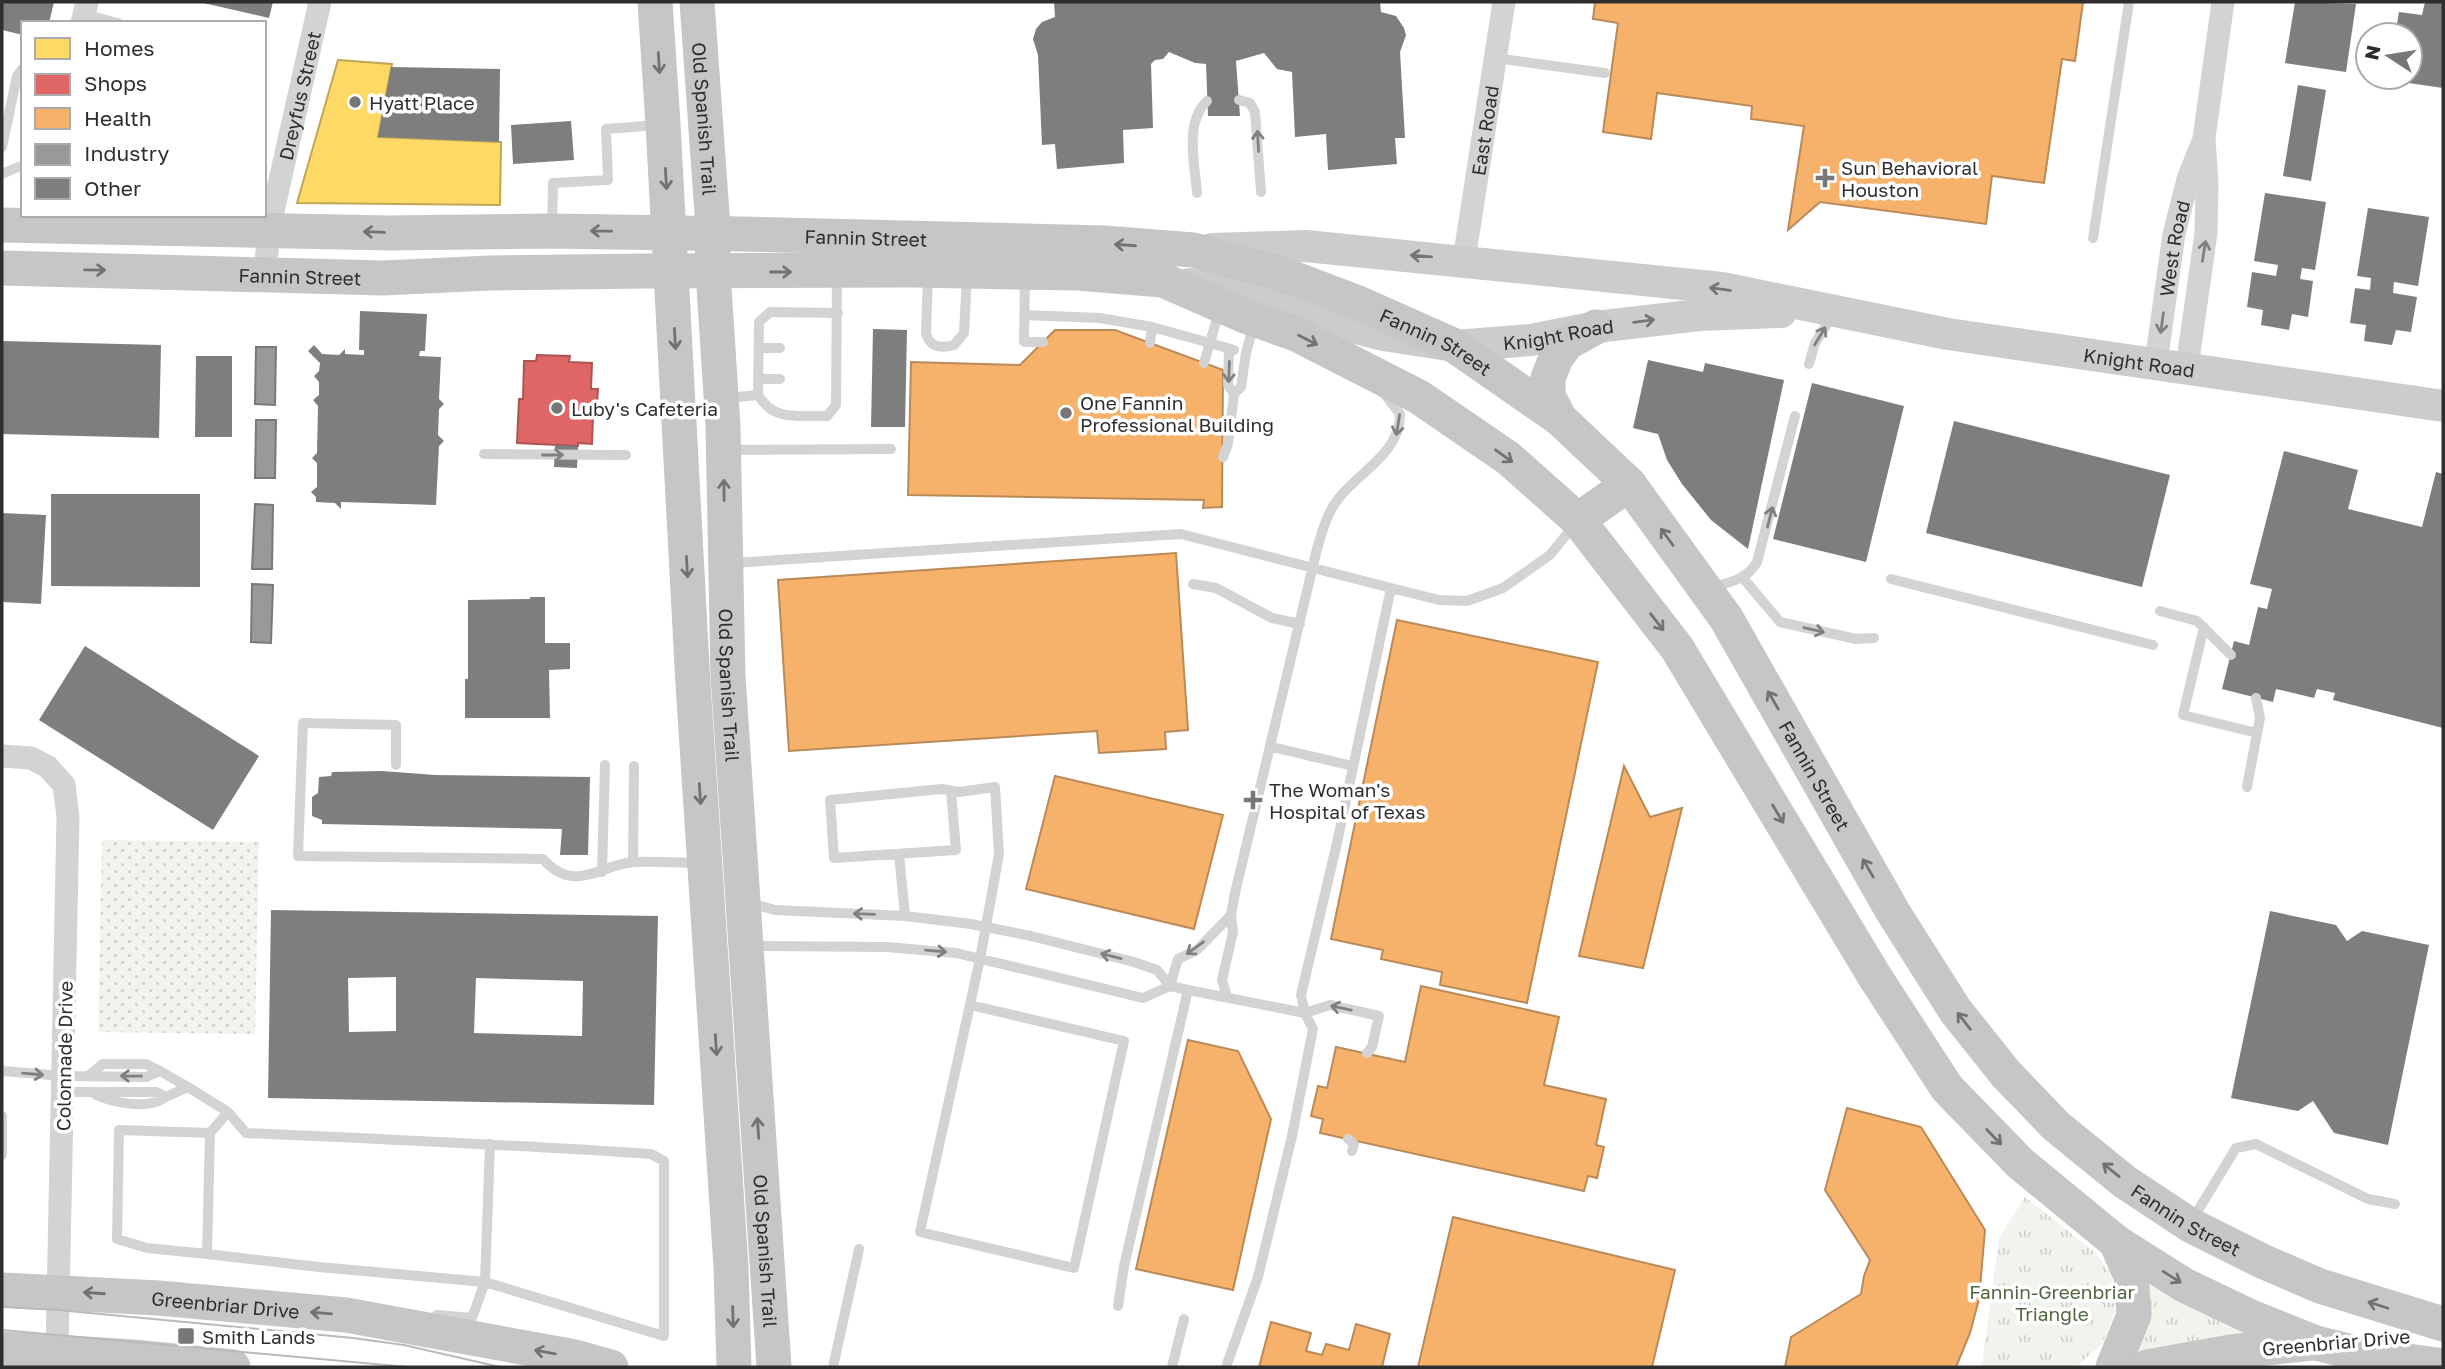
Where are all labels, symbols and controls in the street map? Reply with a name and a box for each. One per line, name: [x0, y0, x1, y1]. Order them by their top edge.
legend: [21, 21, 266, 217]
north arrow: [2354, 21, 2424, 91]
street label: Dreyfus Street: [273, 29, 325, 162]
text: Homes: [84, 35, 154, 61]
street label: Old Spanish Trail: [688, 41, 722, 196]
text: N: [2359, 43, 2385, 62]
one-way arrow: [653, 51, 666, 74]
text: Shops: [84, 70, 147, 96]
street label: East Road: [1466, 84, 1502, 177]
place label: Hyatt Place: [369, 91, 474, 114]
marker: Hyatt Place: [347, 94, 363, 110]
text: Health: [84, 105, 152, 131]
one-way arrow: [1252, 130, 1265, 153]
text: Industry: [84, 140, 169, 166]
place label: Sun Behavioral Houston: [1841, 156, 1978, 201]
one-way arrow: [660, 167, 673, 190]
marker: Sun Behavioral Houston: [1815, 168, 1835, 188]
text: Other: [84, 175, 141, 201]
street label: West Road: [2154, 198, 2194, 298]
street label: Fannin Street: [804, 224, 928, 250]
one-way arrow: [590, 225, 613, 238]
one-way arrow: [362, 226, 385, 239]
one-way arrow: [1114, 238, 1136, 251]
one-way arrow: [2197, 240, 2210, 263]
one-way arrow: [1410, 249, 1433, 262]
one-way arrow: [83, 263, 106, 276]
street label: Fannin Street: [238, 263, 362, 289]
one-way arrow: [770, 265, 793, 279]
one-way arrow: [1709, 282, 1732, 295]
street label: Fannin Street: [1377, 303, 1496, 380]
one-way arrow: [2155, 311, 2168, 334]
street label: Knight Road: [1502, 314, 1615, 354]
one-way arrow: [1632, 315, 1655, 328]
one-way arrow: [1813, 327, 1827, 347]
one-way arrow: [669, 328, 682, 350]
one-way arrow: [1297, 333, 1318, 347]
street label: Knight Road: [2082, 342, 2196, 381]
one-way arrow: [1222, 360, 1235, 383]
place label: One Fannin Professional Building: [1080, 391, 1274, 436]
place label: Luby's Cafeteria: [571, 397, 718, 420]
marker: Luby's Cafeteria: [549, 400, 565, 416]
marker: One Fannin Professional Building: [1058, 405, 1074, 421]
one-way arrow: [1391, 413, 1404, 436]
one-way arrow: [541, 448, 564, 462]
one-way arrow: [1494, 448, 1513, 463]
one-way arrow: [717, 479, 731, 502]
one-way arrow: [1764, 506, 1777, 529]
one-way arrow: [1660, 528, 1674, 547]
one-way arrow: [681, 555, 694, 578]
street label: Old Spanish Trail: [715, 608, 745, 762]
one-way arrow: [1650, 612, 1665, 631]
one-way arrow: [1802, 624, 1824, 637]
one-way arrow: [1766, 691, 1780, 711]
street label: Fannin Street: [1775, 716, 1856, 834]
place label: The Woman's Hospital of Texas: [1269, 778, 1426, 823]
one-way arrow: [694, 782, 707, 805]
marker: The Woman's Hospital of Texas: [1243, 790, 1263, 810]
one-way arrow: [1771, 804, 1785, 824]
one-way arrow: [1861, 858, 1874, 879]
one-way arrow: [853, 907, 876, 920]
one-way arrow: [1186, 940, 1205, 955]
one-way arrow: [924, 945, 947, 958]
one-way arrow: [1101, 949, 1123, 962]
street label: Colonnade Drive: [51, 981, 77, 1131]
one-way arrow: [1330, 1001, 1353, 1014]
one-way arrow: [1956, 1012, 1971, 1030]
one-way arrow: [710, 1033, 723, 1056]
one-way arrow: [21, 1068, 43, 1081]
one-way arrow: [120, 1070, 143, 1083]
one-way arrow: [751, 1117, 764, 1140]
one-way arrow: [1986, 1128, 2003, 1145]
one-way arrow: [2102, 1162, 2120, 1178]
street label: Old Spanish Trail: [750, 1173, 783, 1328]
street label: Fannin Street: [2127, 1178, 2245, 1260]
one-way arrow: [2162, 1271, 2182, 1285]
park label: Fannin-Greenbriar Triangle: [1969, 1280, 2135, 1325]
street label: Greenbriar Drive: [151, 1286, 301, 1322]
one-way arrow: [83, 1287, 106, 1300]
one-way arrow: [2367, 1298, 2389, 1310]
one-way arrow: [726, 1305, 739, 1328]
one-way arrow: [310, 1306, 333, 1319]
street label: Greenbriar Drive: [2261, 1324, 2411, 1360]
place label: Smith Lands: [202, 1325, 315, 1348]
marker: Smith Lands: [176, 1326, 196, 1346]
one-way arrow: [534, 1344, 557, 1358]

